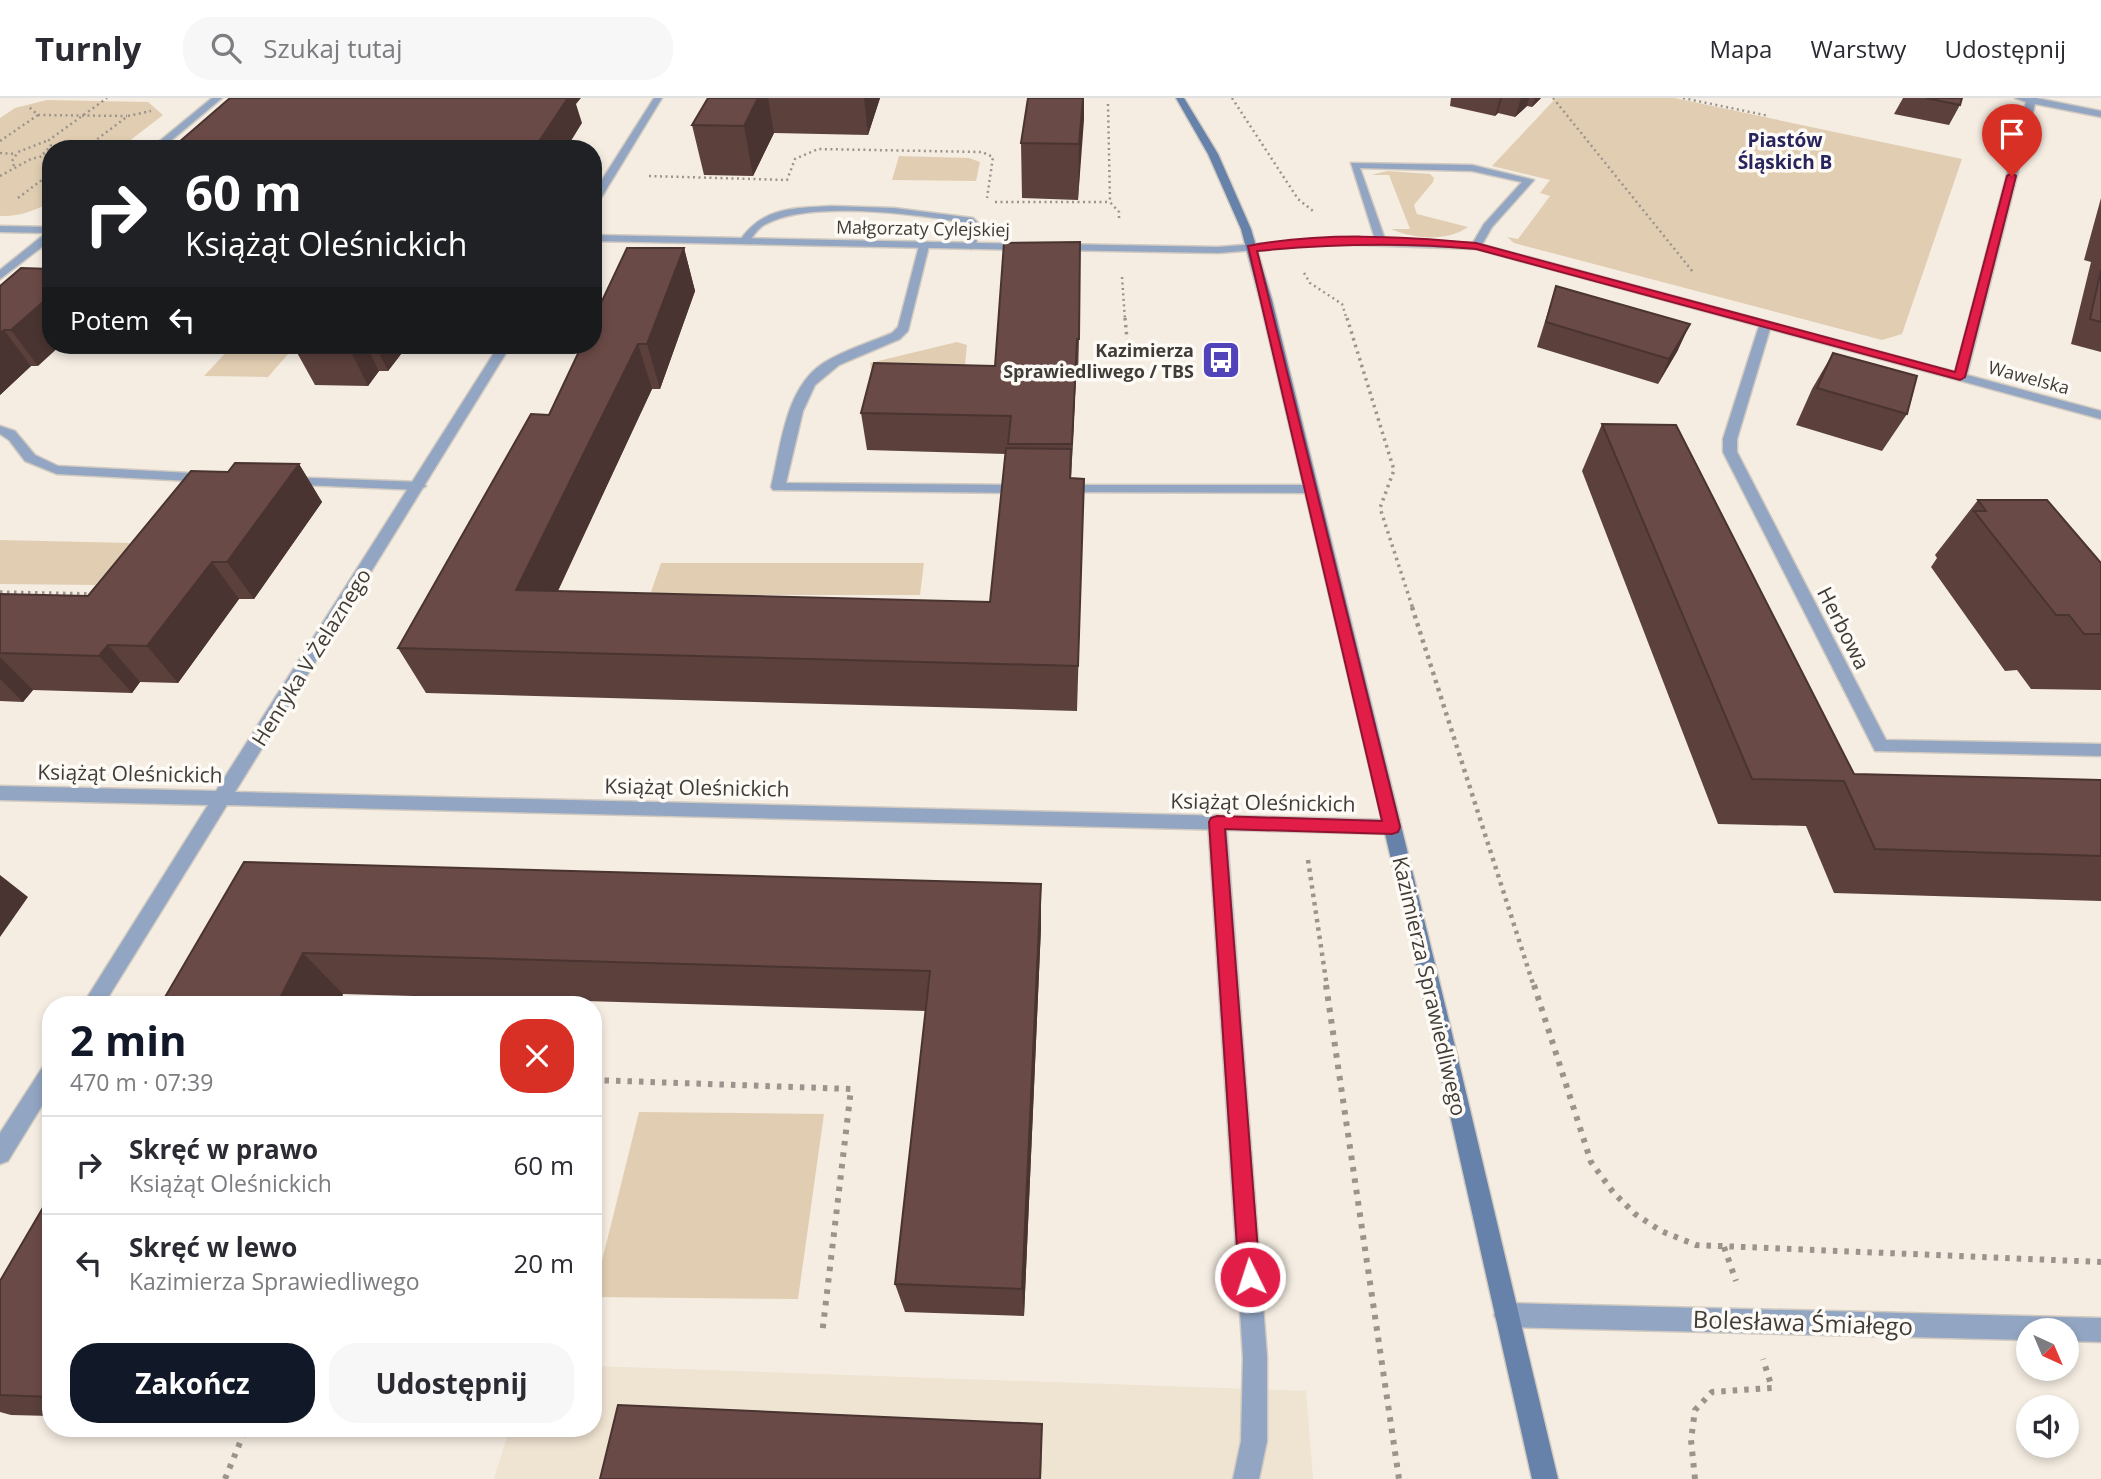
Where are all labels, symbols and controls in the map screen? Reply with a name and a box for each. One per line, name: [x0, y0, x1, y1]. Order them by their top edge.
search box: [183, 17, 673, 80]
text: Turnly: [35, 26, 141, 71]
icon: search: [207, 29, 245, 67]
text: Szukaj tutaj: [263, 30, 403, 66]
text: Mapa: [1710, 32, 1772, 65]
text: Warstwy: [1810, 32, 1906, 65]
text: Udostępnij: [1944, 32, 2066, 65]
pin: [1982, 104, 2042, 176]
icon: arrive: [1993, 115, 2031, 153]
district label: Piastów Śląskich B: [1738, 127, 1832, 175]
text: 60 m: [185, 159, 302, 225]
icon: right: [70, 168, 161, 259]
street label: Małgorzaty Cylejskiej: [836, 214, 1010, 242]
text: Książąt Oleśnickich: [185, 222, 467, 265]
icon: left: [163, 301, 201, 339]
text: Potem: [70, 302, 149, 338]
place label: Kazimierza Sprawiedliwego / TBS: [1003, 338, 1194, 383]
bus stop icon: Kazimierza Sprawiedliwego / TBS: [1200, 339, 1242, 381]
street label: Wawelska: [1986, 355, 2072, 399]
street label: Henryka V Żelaznego: [245, 563, 377, 751]
street label: Herbowa: [1811, 582, 1877, 674]
street label: Książąt Oleśnickich: [37, 757, 223, 789]
street label: Książąt Oleśnickich: [604, 771, 790, 803]
street label: Książąt Oleśnickich: [1170, 786, 1356, 818]
street label: Kazimierza Sprawiedliwego: [1387, 854, 1473, 1118]
text: 2 min: [70, 1011, 187, 1068]
button: close: [500, 1019, 574, 1093]
text: 470 m · 07:39: [70, 1066, 213, 1098]
text: Skręć w prawo: [129, 1131, 318, 1167]
icon: right: [70, 1146, 108, 1184]
text: 60 m: [513, 1147, 574, 1183]
text: Książąt Oleśnickich: [129, 1167, 332, 1199]
text: Skręć w lewo: [129, 1229, 297, 1265]
position arrow: [1213, 1240, 1287, 1314]
icon: left: [70, 1244, 108, 1282]
text: 20 m: [513, 1245, 574, 1281]
text: Kazimierza Sprawiedliwego: [129, 1265, 420, 1297]
street label: Bolesława Śmiałego: [1692, 1302, 1914, 1342]
north arrow: [2016, 1318, 2079, 1381]
map controls: [2016, 1318, 2079, 1458]
button: Zakończ: [70, 1343, 315, 1423]
button: Udostępnij: [329, 1343, 574, 1423]
button: sound: [2016, 1395, 2079, 1458]

